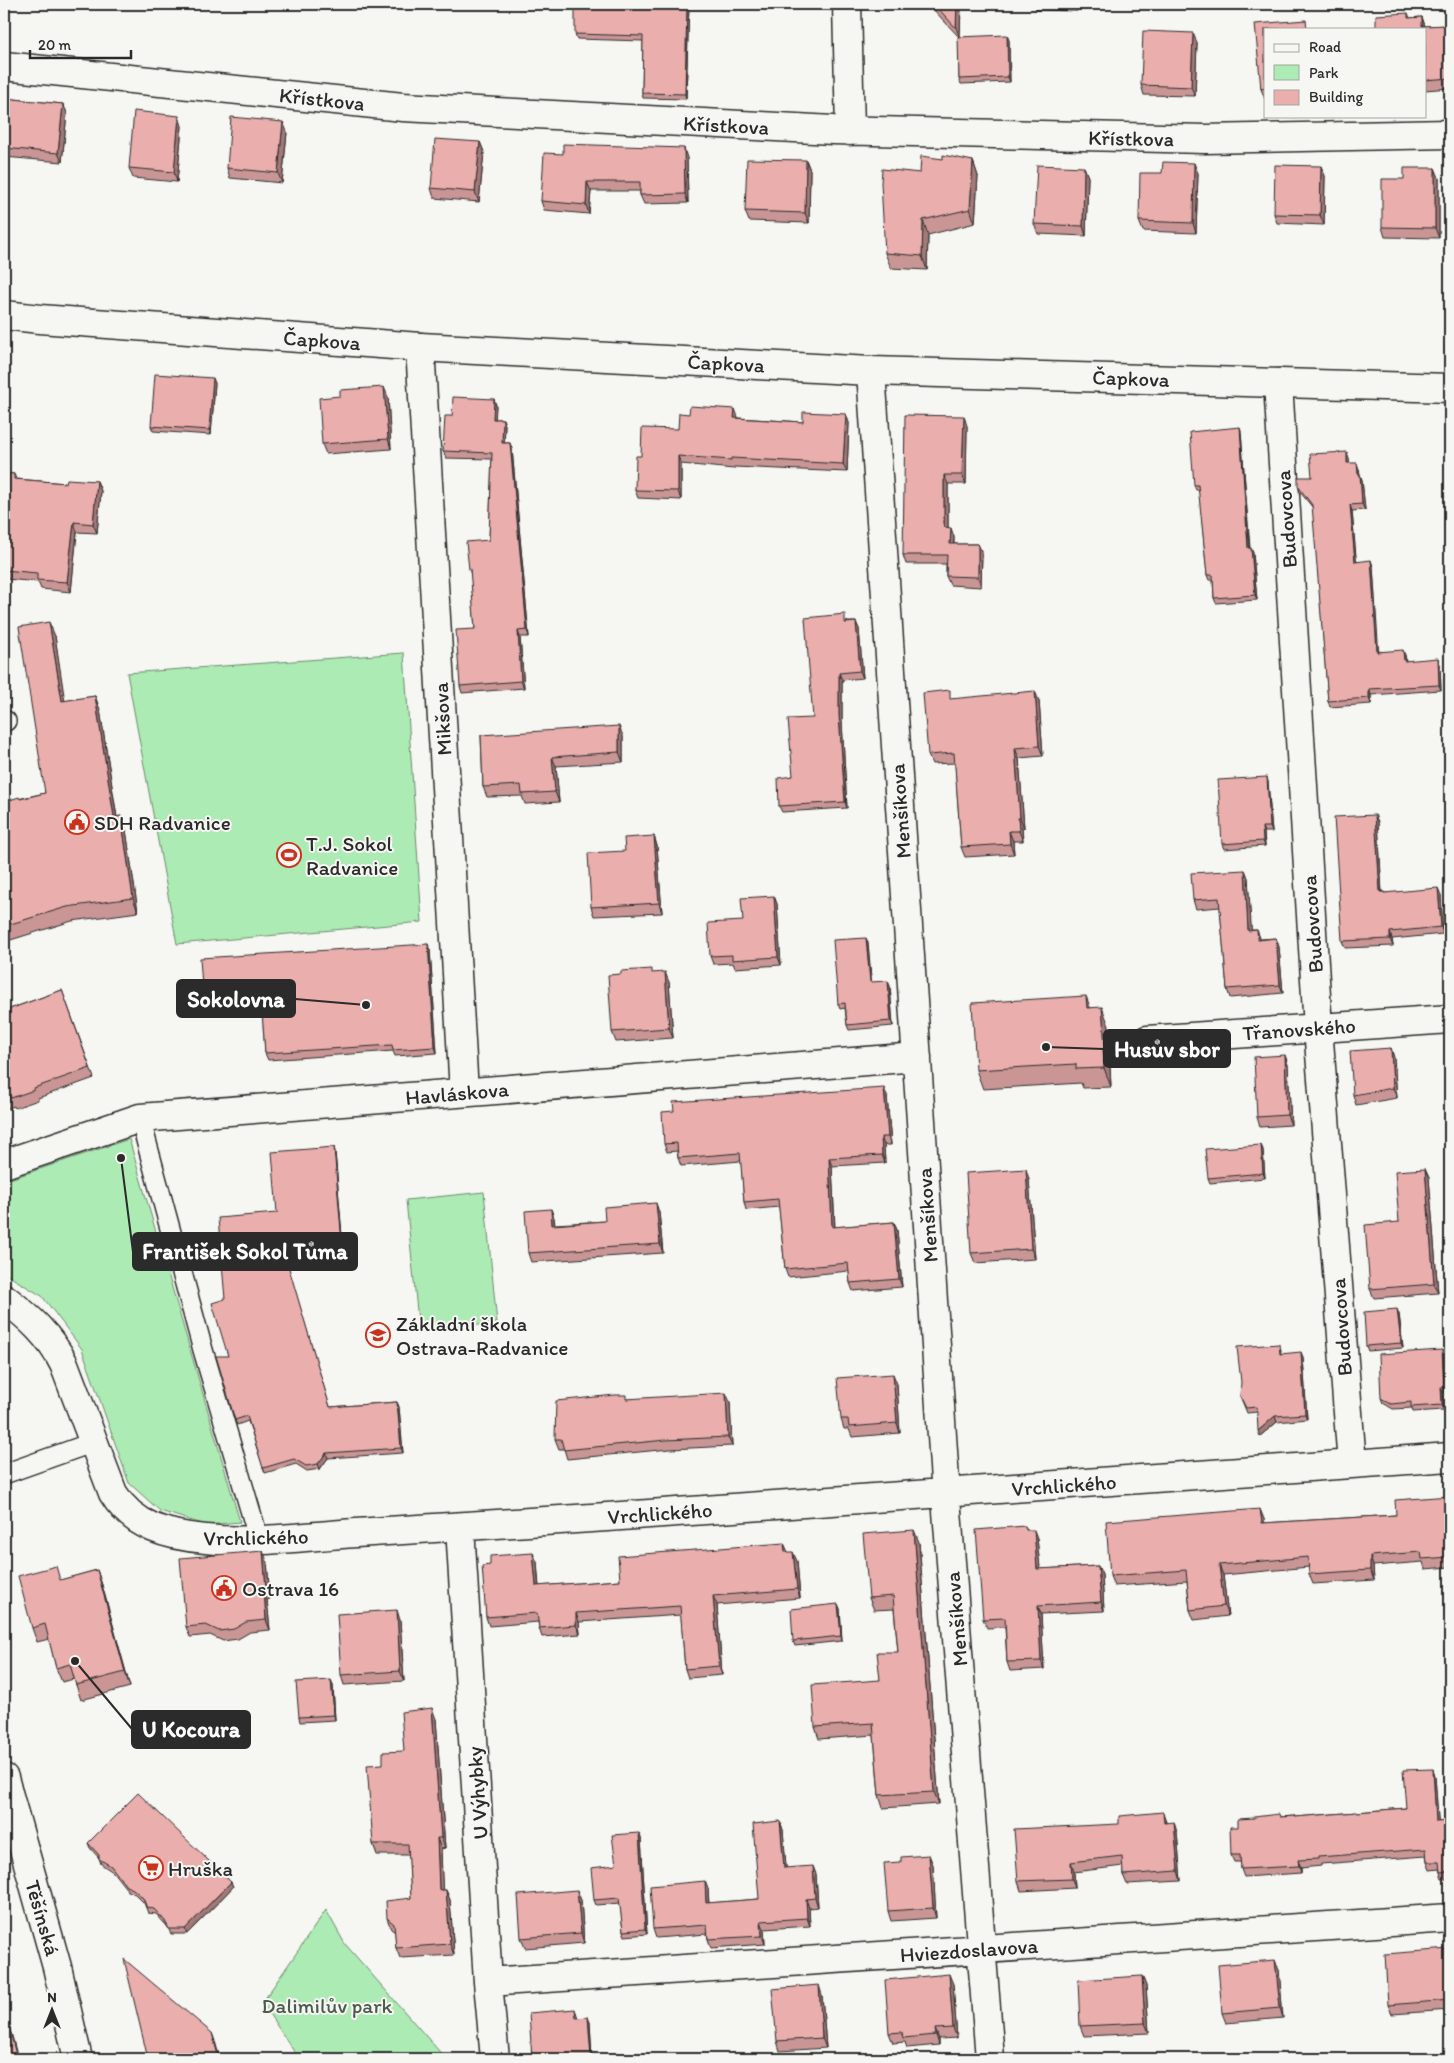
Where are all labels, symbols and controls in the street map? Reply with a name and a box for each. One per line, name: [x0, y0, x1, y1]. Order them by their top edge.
scale bar: [30, 28, 131, 60]
legend: [1264, 28, 1426, 118]
text: 20 m: [38, 36, 72, 54]
text: Road: [1309, 38, 1342, 56]
text: Park: [1309, 64, 1339, 82]
street label: Křístkova: [278, 82, 366, 116]
text: Building: [1309, 88, 1363, 106]
street label: Křístkova: [682, 110, 770, 140]
street label: Křístkova: [1088, 125, 1174, 151]
street label: Čapkova: [282, 325, 362, 355]
street label: Čapkova: [687, 348, 765, 378]
street label: Čapkova: [1092, 364, 1170, 392]
street label: Budovcova: [1270, 469, 1302, 569]
street label: Mikšova: [428, 682, 456, 756]
street label: Menšíkova: [884, 763, 916, 859]
public building icon: SDH Radvanice: [64, 809, 90, 835]
place label: SDH Radvanice: [94, 810, 231, 835]
place label: T.J. Sokol Radvanice: [306, 831, 398, 880]
sports icon: T.J. Sokol Radvanice: [276, 842, 302, 868]
street label: Budovcova: [1296, 874, 1328, 974]
callout: Sokolovna: [177, 980, 295, 1017]
text: Sokolovna: [187, 986, 285, 1013]
street label: Třanovského: [1242, 1013, 1356, 1045]
callout: Husův sbor: [1104, 1030, 1230, 1067]
text: Husův sbor: [1114, 1036, 1220, 1063]
street label: Havláskova: [404, 1076, 510, 1110]
street label: Menšíkova: [911, 1167, 943, 1263]
callout: František Sokol Tůma: [133, 1233, 357, 1270]
text: František Sokol Tůma: [142, 1238, 348, 1265]
street label: Budovcova: [1325, 1277, 1357, 1377]
place label: Základní škola Ostrava-Radvanice: [396, 1311, 568, 1360]
school or university icon: Základní škola Ostrava-Radvanice: [365, 1322, 391, 1348]
street label: Vrchlického: [1011, 1469, 1117, 1501]
street label: Vrchlického: [607, 1497, 713, 1529]
street label: Vrchlického: [203, 1524, 309, 1550]
street label: Menšíkova: [939, 1570, 973, 1667]
public building icon: Ostrava 16: [211, 1575, 237, 1601]
place label: Ostrava 16: [242, 1576, 339, 1601]
callout: U Kocoura: [132, 1711, 250, 1748]
text: U Kocoura: [142, 1716, 241, 1743]
street label: U Výhybky: [461, 1745, 493, 1841]
supermarket icon: Hruška: [138, 1855, 164, 1881]
place label: Hruška: [168, 1856, 233, 1881]
street label: Těšínská: [20, 1877, 66, 1959]
street label: Hviezdoslavova: [899, 1933, 1039, 1967]
north arrow: [28, 1986, 78, 2036]
text: N: [47, 1989, 57, 2006]
park label: Dalimilův park: [262, 1993, 393, 2018]

